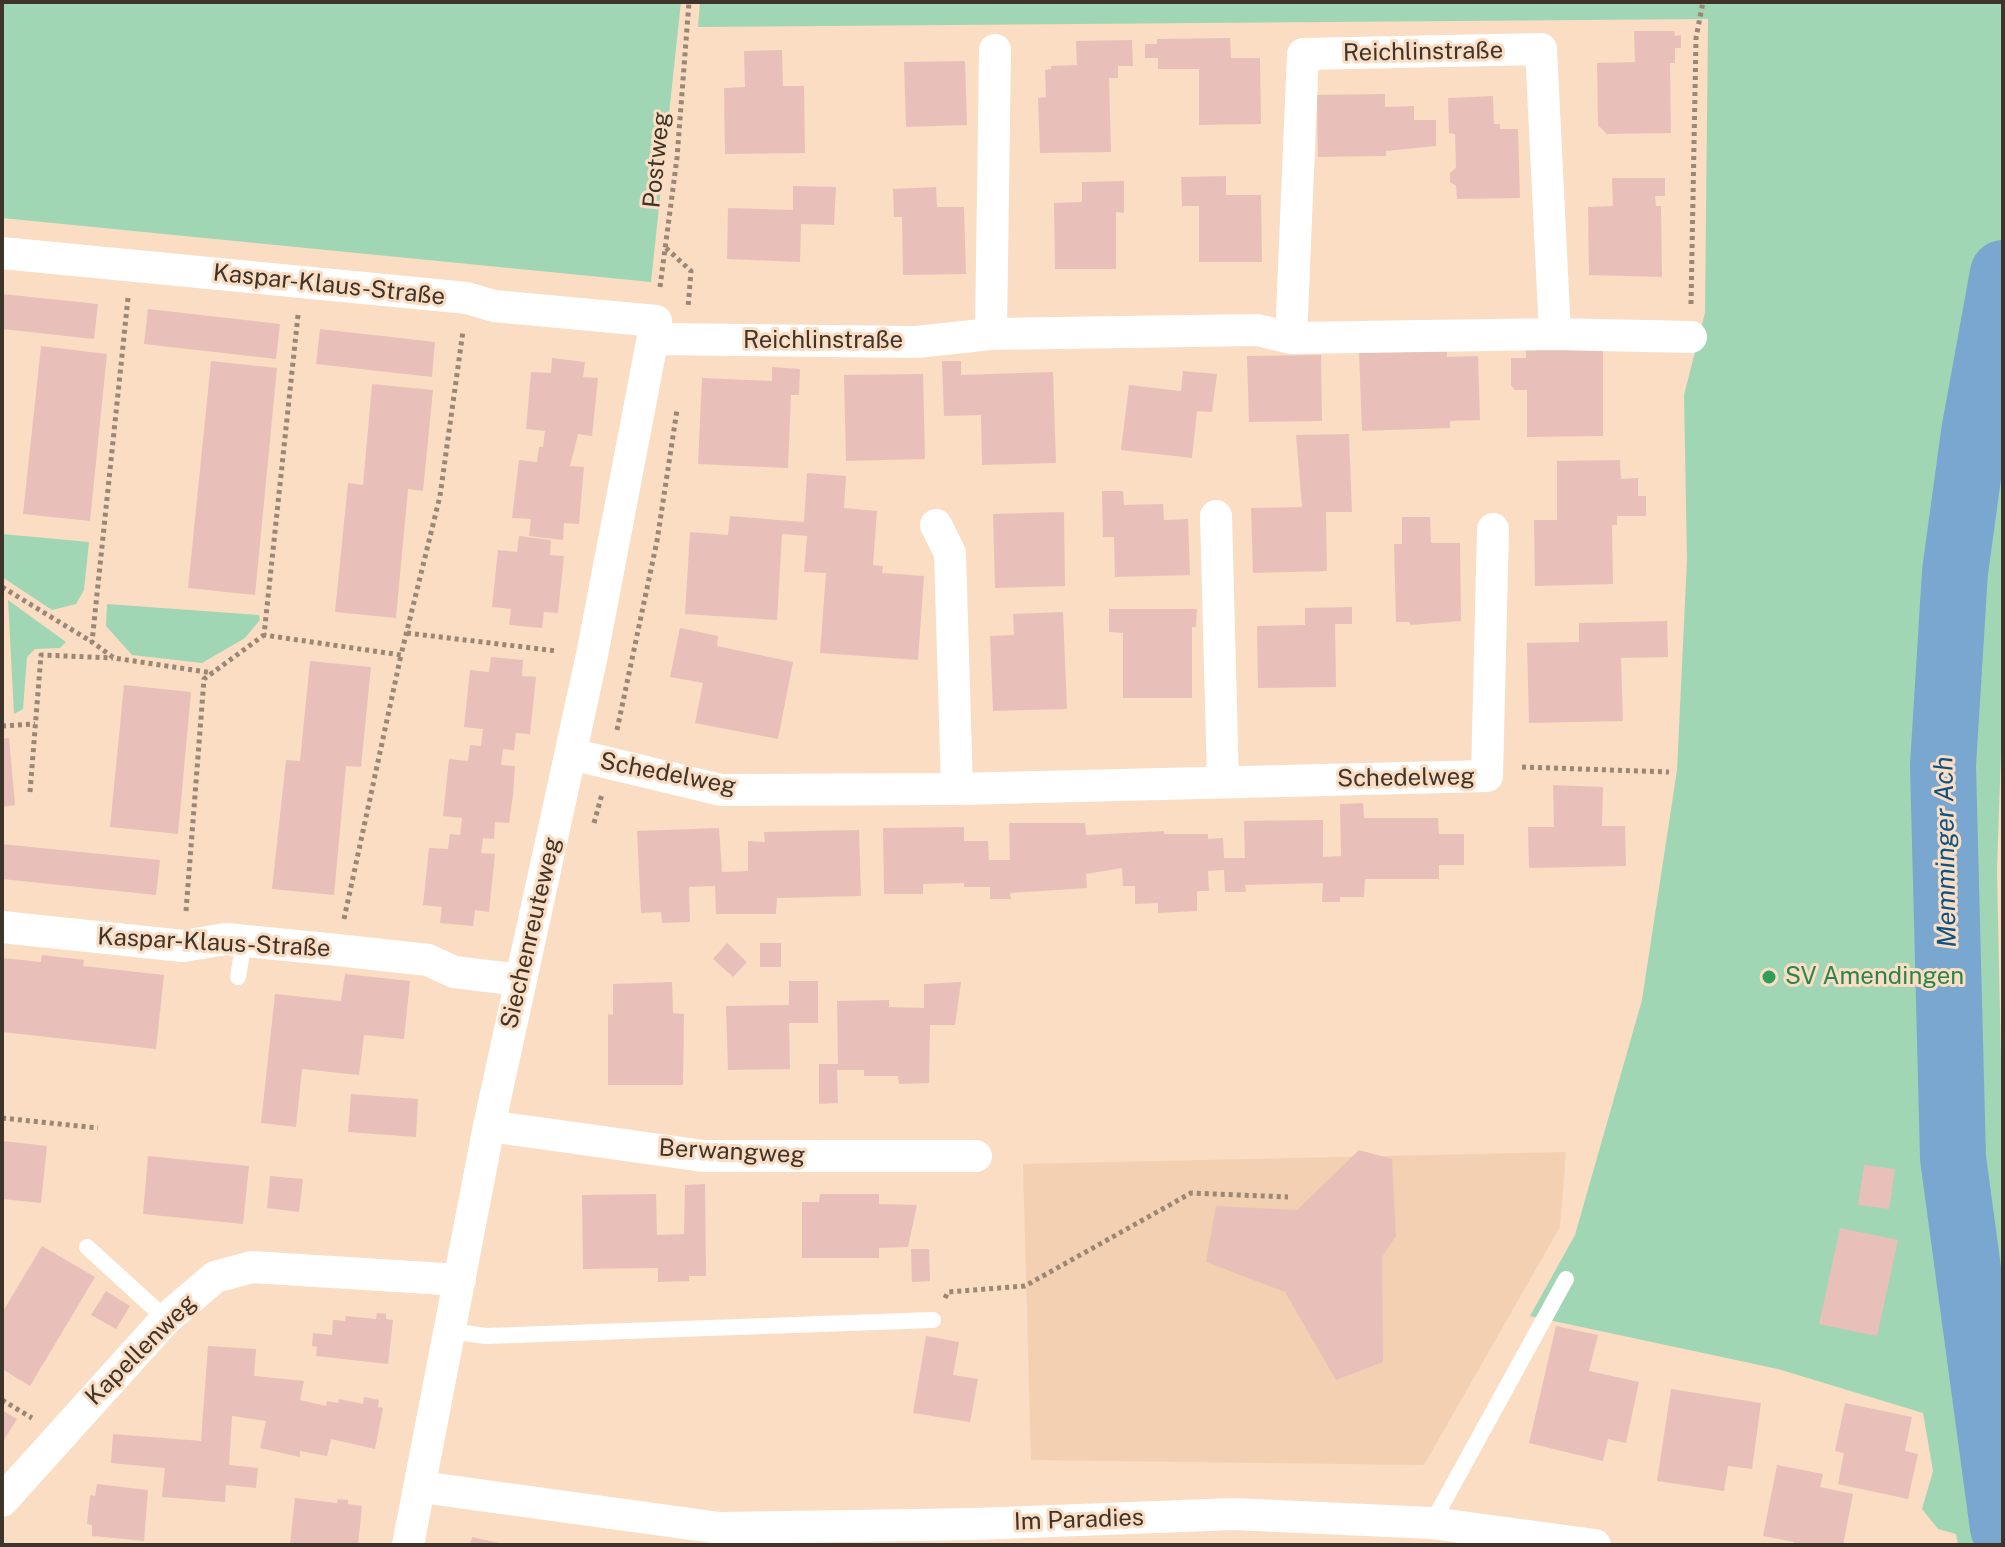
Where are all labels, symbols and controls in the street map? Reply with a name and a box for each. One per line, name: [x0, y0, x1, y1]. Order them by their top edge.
street label: Reichlinstraße: [1343, 36, 1503, 68]
street label: Postweg: [638, 110, 676, 210]
street label: Kaspar-Klaus-Straße: [211, 258, 447, 312]
street label: Reichlinstraße: [743, 327, 903, 355]
street label: Schedelweg: [598, 747, 738, 801]
water label: Memminger Ach: [1929, 756, 1963, 948]
street label: Schedelweg: [1337, 762, 1475, 794]
street label: Siechenreuteweg: [495, 834, 567, 1032]
street label: Kaspar-Klaus-Straße: [97, 923, 331, 963]
place label: SV Amendingen: [1785, 963, 1964, 991]
marker: SV Amendingen: [1760, 968, 1778, 986]
street label: Berwangweg: [658, 1134, 806, 1170]
street label: Kapellenweg: [80, 1289, 202, 1411]
street label: Im Paradies: [1014, 1503, 1144, 1537]

